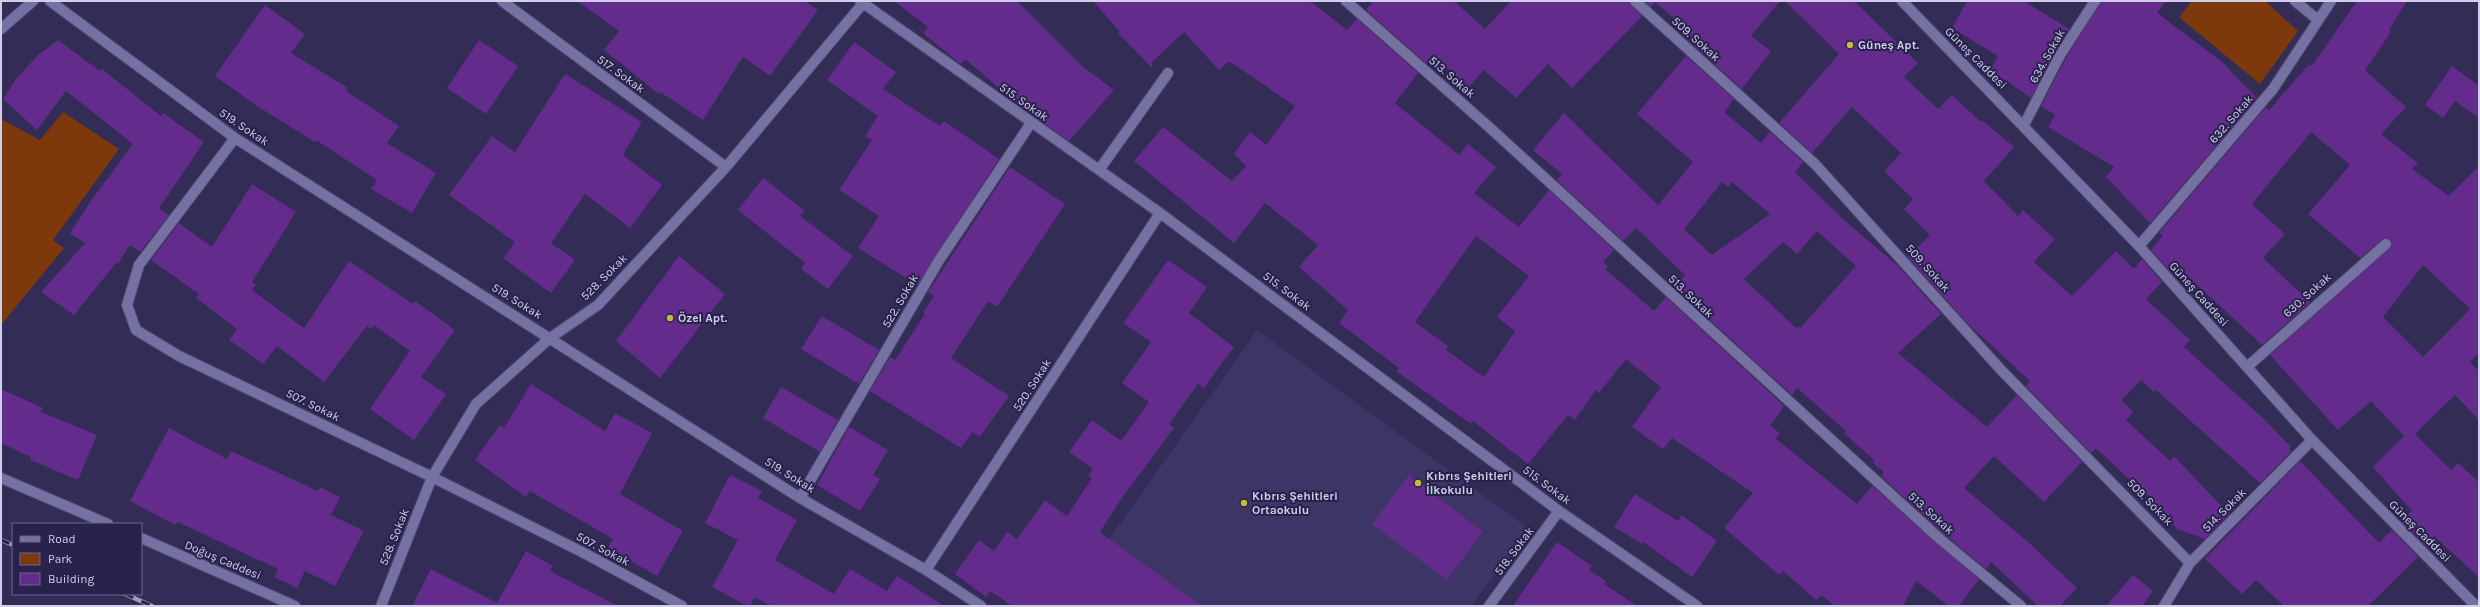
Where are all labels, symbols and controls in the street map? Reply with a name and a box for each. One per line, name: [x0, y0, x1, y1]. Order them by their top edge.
street label: 509. Sokak: [1669, 14, 1723, 64]
street label: Güneş Caddesi: [1942, 24, 2010, 92]
street label: 634. Sokak: [2026, 26, 2068, 85]
place label: Güneş Apt.: [1858, 38, 1919, 52]
marker: Güneş Apt.: [1845, 40, 1855, 50]
street label: 517. Sokak: [595, 52, 648, 96]
street label: 513. Sokak: [1426, 53, 1478, 101]
street label: 515. Sokak: [997, 80, 1051, 124]
street label: 632. Sokak: [2206, 92, 2256, 146]
street label: 519. Sokak: [217, 105, 272, 149]
street label: 509. Sokak: [1903, 241, 1953, 295]
street label: 528. Sokak: [578, 251, 630, 303]
street label: Güneş Caddesi: [2166, 259, 2232, 329]
street label: 515. Sokak: [1260, 268, 1314, 314]
street label: 630. Sokak: [2280, 270, 2334, 320]
street label: 522. Sokak: [879, 271, 921, 330]
street label: 513. Sokak: [1665, 272, 1717, 321]
street label: 519. Sokak: [489, 280, 545, 322]
place label: Özel Apt.: [678, 311, 728, 325]
marker: Özel Apt.: [665, 313, 675, 323]
street label: 520. Sokak: [1010, 356, 1054, 414]
street label: 507. Sokak: [284, 386, 343, 424]
street label: 519. Sokak: [762, 454, 818, 496]
street label: 515. Sokak: [1520, 462, 1574, 508]
place label: Kıbrıs Şehitleri İlkokulu: [1426, 469, 1512, 497]
street label: 509. Sokak: [2124, 476, 2176, 529]
marker: Kıbrıs Şehitleri İlkokulu: [1413, 478, 1423, 488]
street label: 514. Sokak: [2199, 485, 2249, 535]
place label: Kıbrıs Şehitleri Ortaokulu: [1252, 489, 1338, 517]
street label: 513. Sokak: [1905, 489, 1957, 537]
street label: Güneş Caddesi: [2386, 497, 2454, 565]
marker: Kıbrıs Şehitleri Ortaokulu: [1239, 498, 1249, 508]
street label: 528. Sokak: [376, 506, 412, 567]
legend: [12, 523, 142, 595]
street label: 518. Sokak: [1491, 524, 1537, 578]
street label: 507. Sokak: [574, 529, 632, 569]
text: Road: [48, 532, 76, 546]
street label: Doğuş Caddesi: [183, 538, 263, 582]
text: Park: [48, 552, 73, 566]
text: Building: [48, 572, 95, 586]

